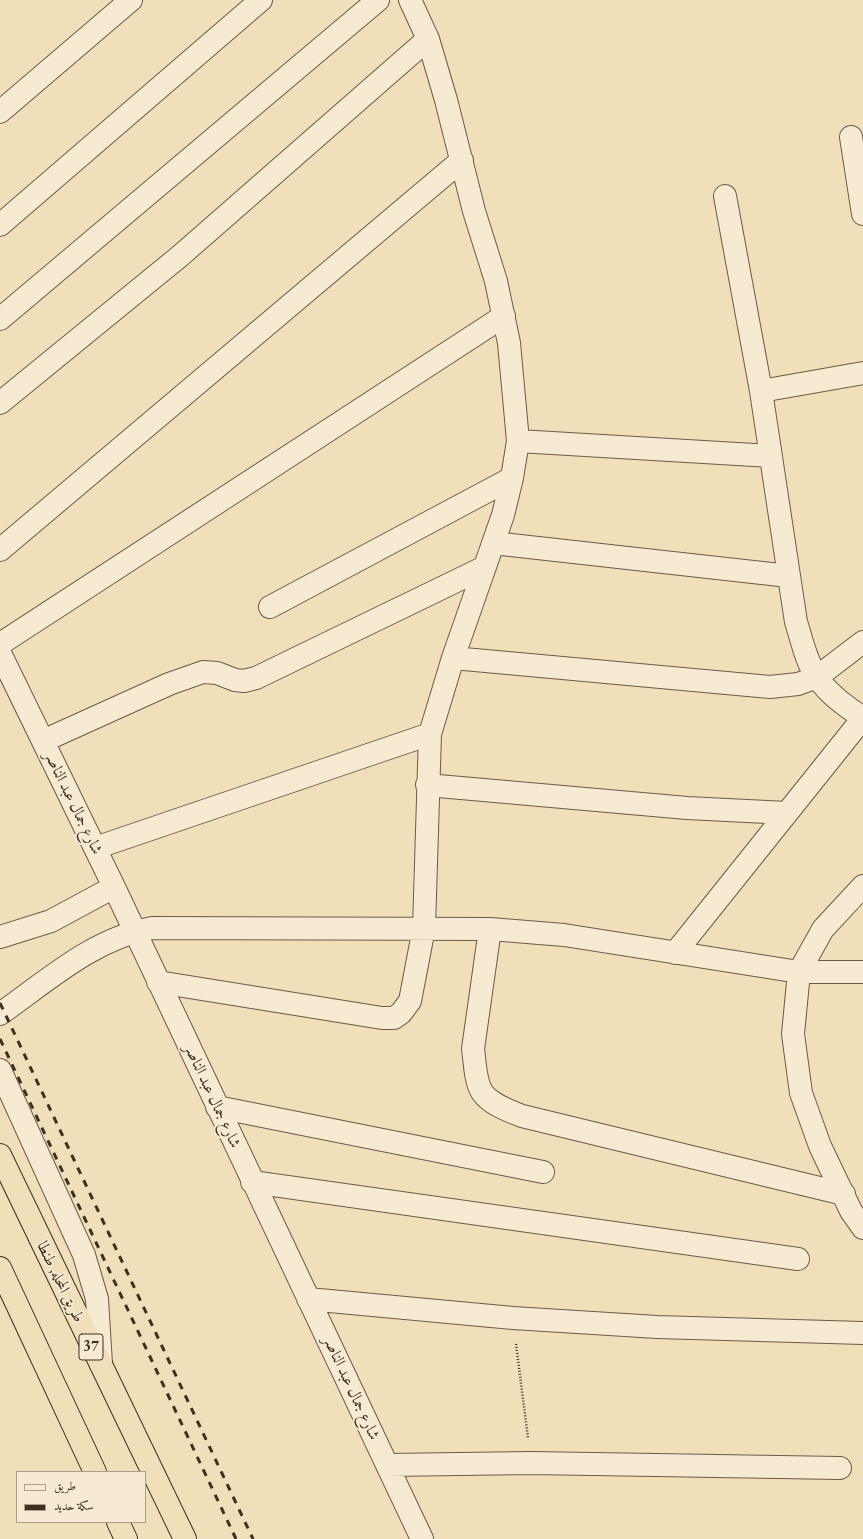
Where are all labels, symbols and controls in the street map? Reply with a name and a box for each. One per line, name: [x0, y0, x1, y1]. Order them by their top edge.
street label: شارع جمال عبد الناصر: [40, 748, 106, 858]
street label: شارع جمال عبد الناصر: [179, 1041, 245, 1151]
street label: طريق المحله, طنطا: [32, 1238, 88, 1326]
street label: شارع جمال عبد الناصر: [318, 1333, 384, 1443]
road number: 37: [79, 1334, 103, 1360]
legend: [16, 1471, 146, 1523]
text: طريق: [54, 1478, 76, 1494]
text: سكة حديد: [54, 1498, 94, 1514]

